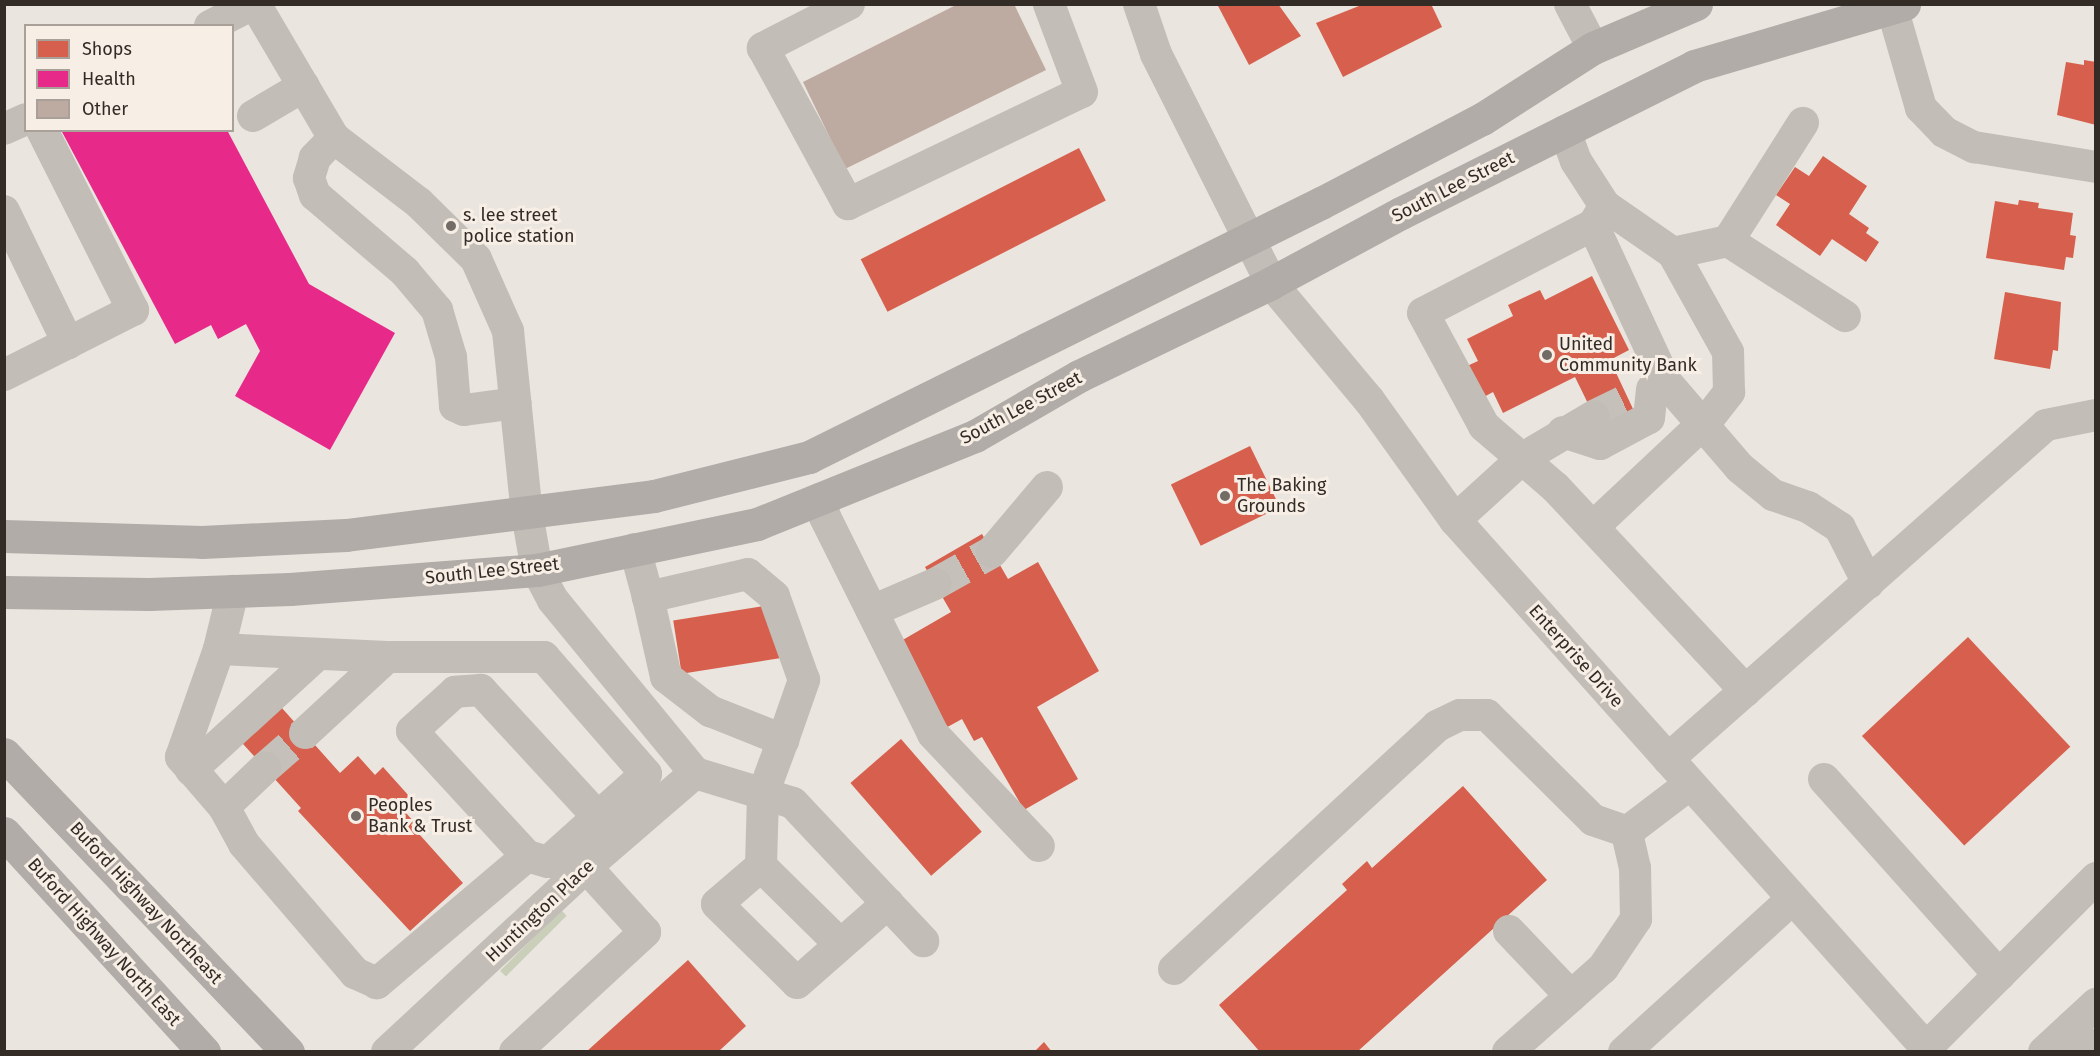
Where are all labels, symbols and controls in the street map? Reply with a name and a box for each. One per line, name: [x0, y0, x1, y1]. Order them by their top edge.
legend: [24, 24, 234, 132]
text: Shops: [82, 38, 132, 60]
text: Health: [82, 68, 136, 90]
text: Other: [82, 98, 128, 120]
street label: South Lee Street: [1388, 147, 1518, 227]
place label: s. lee street police station: [463, 205, 575, 248]
marker: s. lee street police station: [444, 219, 458, 233]
place label: United Community Bank: [1559, 334, 1697, 376]
marker: United Community Bank: [1540, 348, 1554, 362]
street label: South Lee Street: [957, 367, 1085, 449]
place label: The Baking Grounds: [1237, 475, 1326, 518]
marker: The Baking Grounds: [1218, 489, 1232, 503]
street label: South Lee Street: [424, 553, 560, 589]
street label: Enterprise Drive: [1524, 600, 1628, 712]
place label: Peoples Bank & Trust: [368, 795, 472, 838]
marker: Peoples Bank & Trust: [349, 809, 363, 823]
street label: Buford Highway Northeast: [65, 817, 227, 989]
street label: Buford Highway North East: [23, 854, 185, 1030]
street label: Huntington Place: [481, 855, 599, 967]

